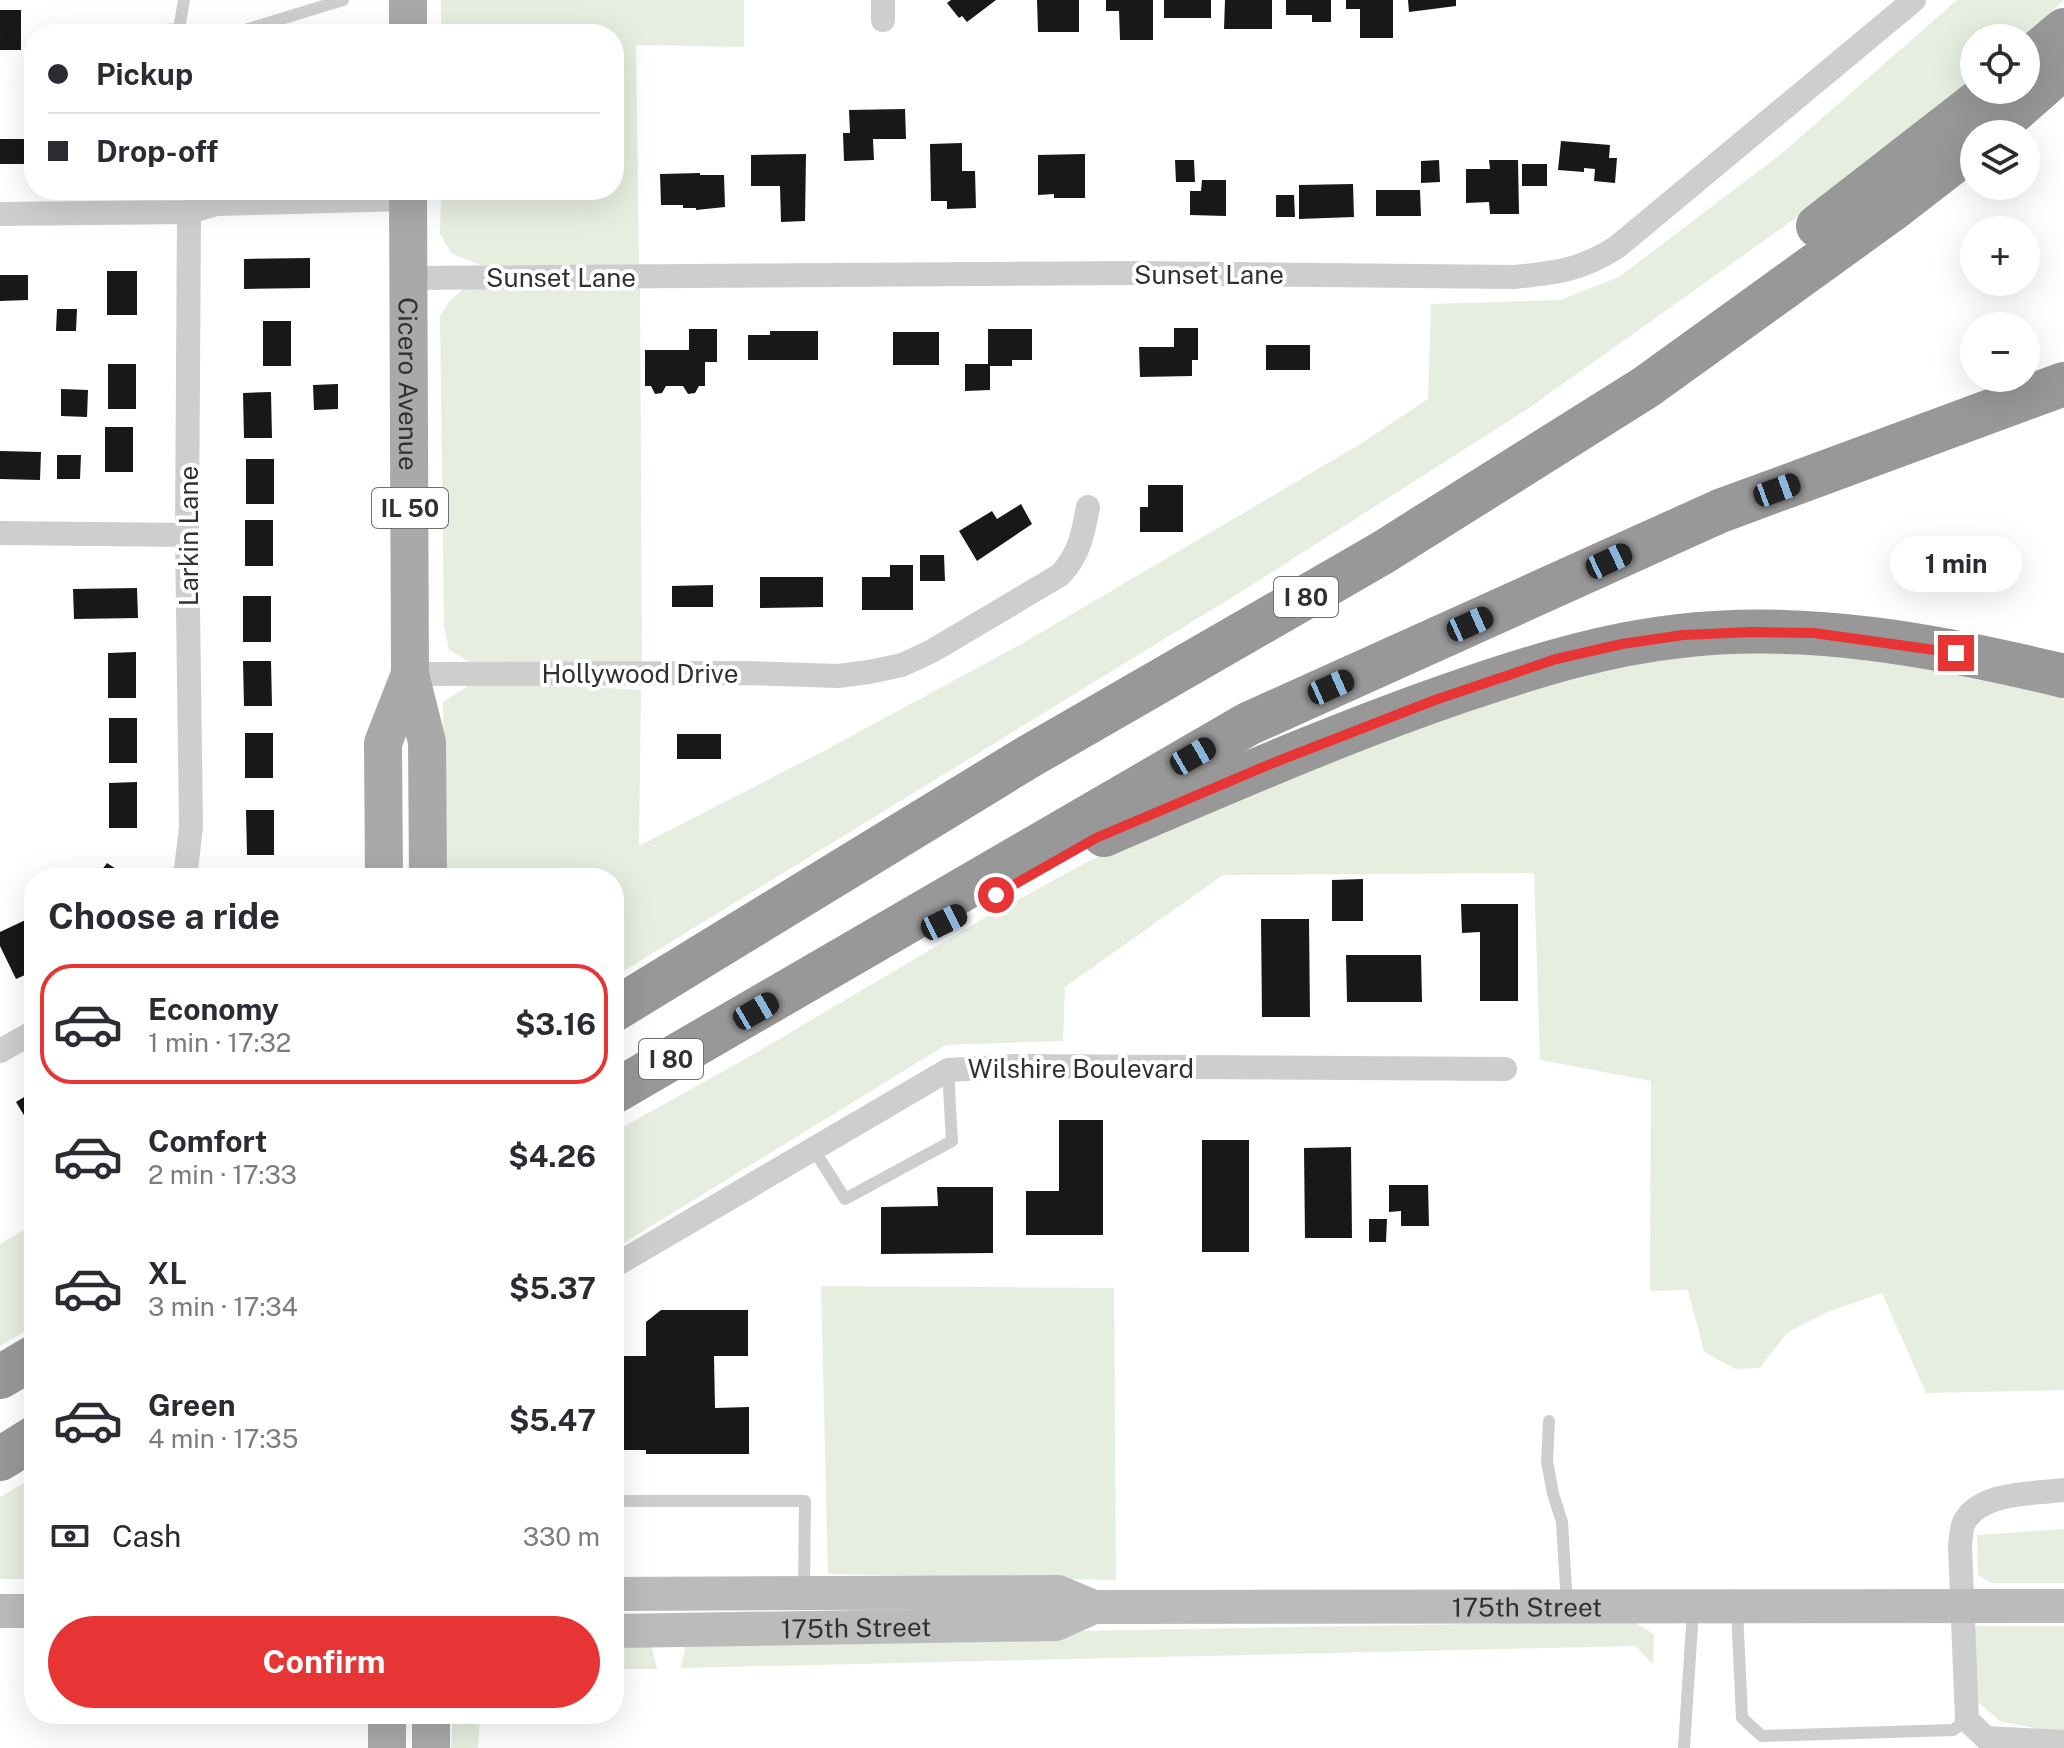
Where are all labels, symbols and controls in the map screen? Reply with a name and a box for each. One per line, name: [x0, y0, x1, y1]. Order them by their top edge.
map controls: [1960, 24, 2040, 392]
button: locate: [1960, 24, 2040, 104]
text: Pickup: [96, 56, 193, 92]
button: layers: [1960, 120, 2040, 200]
text: Drop-off: [96, 133, 218, 169]
button: +: [1960, 216, 2040, 296]
street label: Sunset Lane: [1134, 259, 1284, 290]
street label: Sunset Lane: [486, 262, 636, 293]
street label: Cicero Avenue: [393, 297, 425, 471]
button: −: [1960, 312, 2040, 392]
street label: Larkin Lane: [173, 466, 204, 606]
car: [1750, 471, 1804, 509]
road number: IL 50: [372, 488, 448, 528]
callout: 1 min: [1890, 537, 2022, 593]
car: [1582, 540, 1636, 582]
text: 1 min: [1925, 548, 1987, 579]
road number: I 80: [1274, 577, 1338, 617]
car: [1443, 603, 1497, 645]
route end: [1938, 635, 1974, 671]
street label: Hollywood Drive: [542, 658, 738, 689]
car: [1304, 666, 1358, 708]
car: [1166, 734, 1220, 778]
route start: [978, 877, 1014, 913]
text: Choose a ride: [48, 895, 280, 937]
car: [917, 901, 971, 943]
icon: car: [52, 988, 124, 1060]
car: [729, 989, 783, 1033]
text: Economy: [148, 991, 279, 1027]
text: $3.16: [515, 1006, 596, 1042]
text: 1 min · 17:32: [148, 1027, 291, 1058]
road number: I 80: [639, 1039, 703, 1079]
street label: Wilshire Boulevard: [968, 1053, 1194, 1084]
icon: car: [52, 1120, 124, 1192]
text: Comfort: [148, 1123, 267, 1159]
text: $4.26: [508, 1138, 596, 1174]
text: 2 min · 17:33: [148, 1159, 297, 1190]
icon: car: [52, 1252, 124, 1324]
text: XL: [148, 1255, 187, 1291]
text: $5.37: [509, 1270, 596, 1306]
text: 3 min · 17:34: [148, 1291, 298, 1322]
icon: car: [52, 1384, 124, 1456]
text: Green: [148, 1387, 235, 1423]
text: $5.47: [509, 1402, 596, 1438]
text: 4 min · 17:35: [148, 1423, 298, 1454]
icon: cash: [48, 1514, 92, 1558]
text: Cash: [112, 1518, 181, 1554]
text: 330 m: [523, 1521, 600, 1552]
street label: 175th Street: [1452, 1591, 1602, 1622]
street label: 175th Street: [781, 1610, 931, 1644]
button: Confirm: [48, 1616, 600, 1708]

